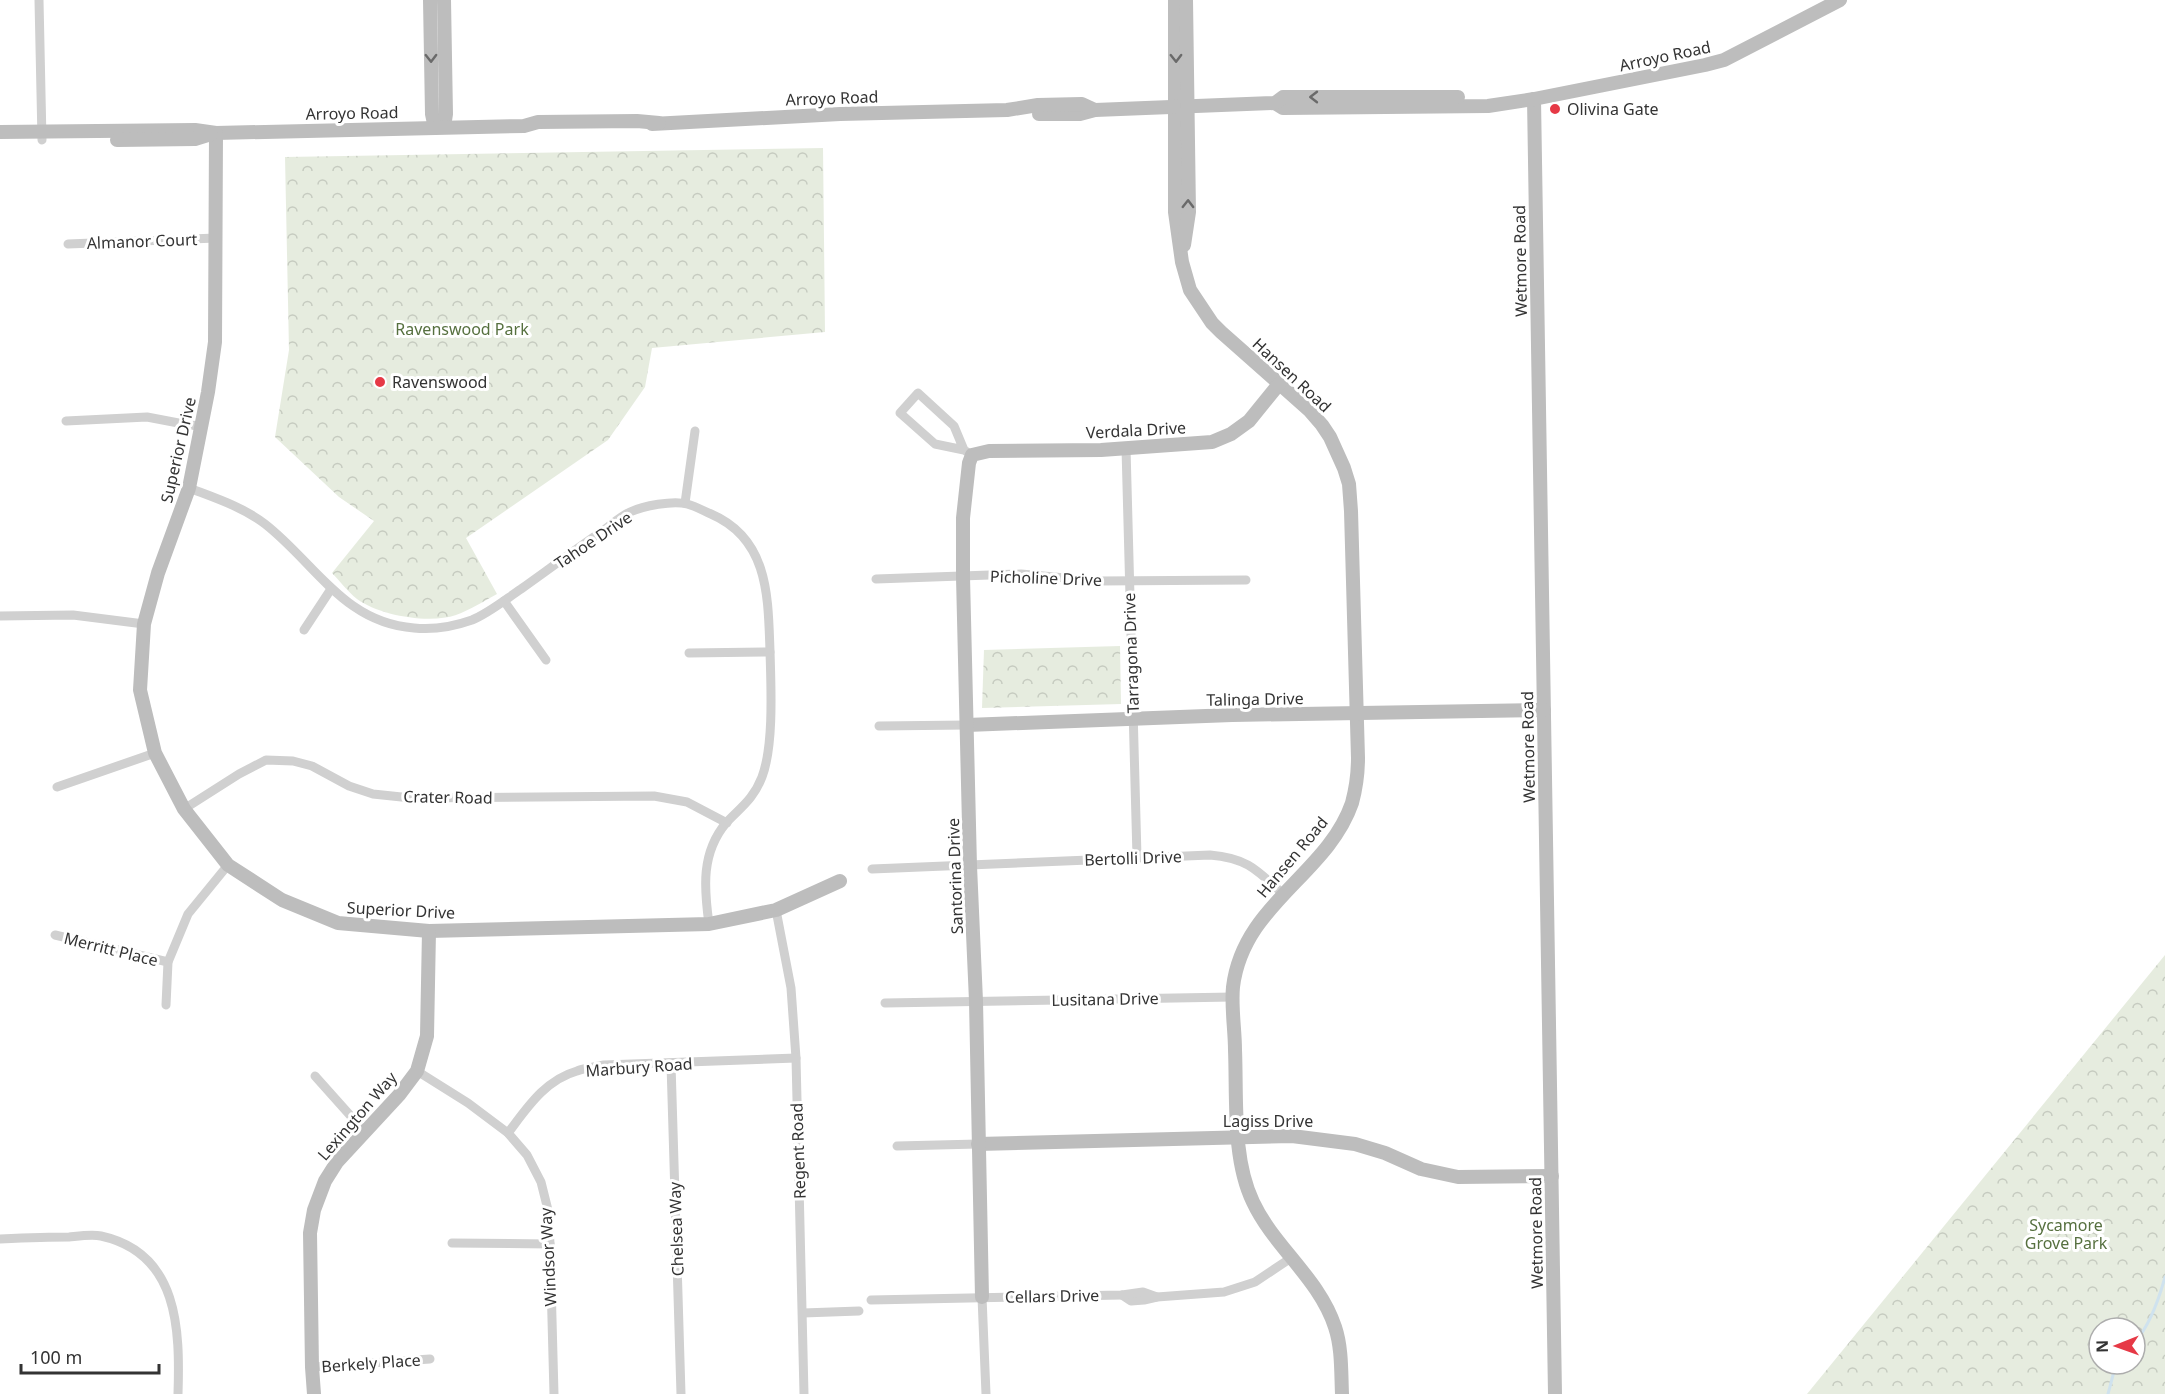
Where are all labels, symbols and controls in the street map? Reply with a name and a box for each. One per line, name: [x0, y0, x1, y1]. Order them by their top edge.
street label: Arroyo Road: [1617, 36, 1713, 76]
one-way arrow: [425, 54, 437, 63]
one-way arrow: [1170, 54, 1182, 63]
street label: Arroyo Road: [785, 85, 879, 111]
one-way arrow: [1309, 91, 1318, 103]
place label: Olivina Gate: [1567, 98, 1658, 120]
street label: Arroyo Road: [305, 101, 399, 125]
marker: Olivina Gate: [1548, 102, 1562, 116]
one-way arrow: [1182, 200, 1195, 209]
street label: Wetmore Road: [1508, 205, 1532, 317]
street label: Almanor Court: [86, 228, 198, 254]
park label: Ravenswood Park: [395, 318, 529, 340]
street label: Hansen Road: [1248, 333, 1336, 417]
place label: Ravenswood: [392, 371, 487, 393]
marker: Ravenswood: [373, 375, 387, 389]
street label: Superior Drive: [155, 395, 201, 505]
street label: Verdala Drive: [1085, 416, 1187, 444]
street label: Tahoe Drive: [550, 506, 636, 574]
street label: Picholine Drive: [990, 565, 1102, 591]
street label: Tarragona Drive: [1118, 592, 1144, 714]
street label: Talinga Drive: [1206, 687, 1304, 711]
street label: Wetmore Road: [1516, 691, 1540, 803]
street label: Crater Road: [403, 785, 493, 809]
street label: Hansen Road: [1251, 812, 1333, 902]
street label: Santorina Drive: [942, 817, 968, 935]
street label: Bertolli Drive: [1084, 845, 1182, 871]
street label: Superior Drive: [346, 896, 456, 924]
street label: Merritt Place: [62, 927, 160, 971]
street label: Lusitana Drive: [1051, 987, 1159, 1011]
street label: Marbury Road: [585, 1052, 693, 1082]
street label: Lexington Way: [312, 1066, 402, 1165]
street label: Regent Road: [785, 1103, 811, 1199]
street label: Lagiss Drive: [1223, 1110, 1313, 1132]
street label: Wetmore Road: [1524, 1177, 1548, 1289]
street label: Chelsea Way: [663, 1180, 689, 1277]
street label: Windsor Way: [534, 1206, 562, 1307]
park label: Sycamore Grove Park: [2025, 1214, 2108, 1254]
street label: Cellars Drive: [1005, 1284, 1099, 1308]
north arrow: [2087, 1316, 2147, 1376]
scale bar: [21, 1337, 159, 1375]
text: N: [2091, 1340, 2113, 1353]
text: 100 m: [30, 1345, 82, 1369]
street label: Berkely Place: [321, 1349, 421, 1377]

